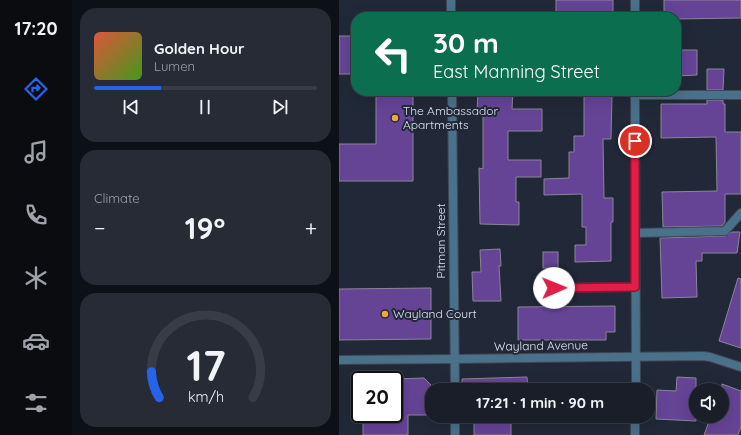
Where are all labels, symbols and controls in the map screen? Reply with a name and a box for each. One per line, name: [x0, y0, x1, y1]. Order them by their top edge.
text: 17:20: [14, 17, 58, 40]
text: 30 m: [433, 25, 499, 60]
icon: left: [367, 28, 419, 80]
text: Golden Hour: [154, 39, 245, 58]
text: Lumen: [154, 58, 195, 74]
text: East Manning Street: [433, 60, 600, 83]
icon: directions: [22, 75, 50, 103]
icon: previous: [120, 96, 142, 118]
icon: pause: [194, 96, 216, 118]
icon: next: [269, 96, 291, 118]
place label: The Ambassador Apartments: [403, 103, 499, 132]
marker: The Ambassador Apartments: [390, 113, 400, 123]
pin: [618, 124, 652, 158]
icon: arrive: [624, 130, 646, 152]
icon: music: [22, 138, 50, 166]
text: Climate: [94, 190, 140, 206]
icon: phone: [22, 201, 50, 229]
street label: Pitman Street: [433, 203, 448, 279]
text: 19°: [185, 209, 225, 247]
text: −: [94, 214, 105, 242]
text: +: [305, 214, 317, 242]
icon: climate: [22, 264, 50, 292]
position arrow: [533, 267, 575, 309]
place label: Wayland Court: [393, 306, 477, 321]
marker: Wayland Court: [380, 309, 390, 319]
icon: car: [22, 327, 50, 355]
street label: Wayland Avenue: [494, 337, 588, 354]
text: 17: [186, 339, 225, 391]
speed limit sign: 20: [351, 371, 403, 423]
map controls: [689, 383, 729, 423]
button: sound: [689, 383, 729, 423]
text: km/h: [187, 387, 224, 405]
icon: filters: [22, 389, 50, 417]
text: 17:21 · 1 min · 90 m: [476, 393, 604, 412]

